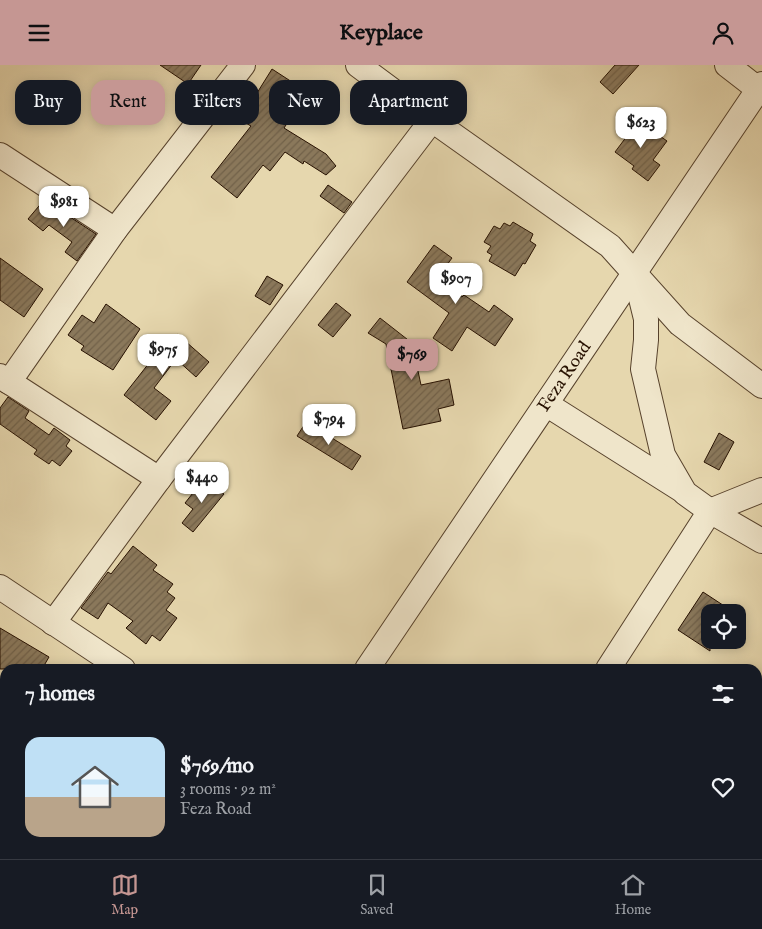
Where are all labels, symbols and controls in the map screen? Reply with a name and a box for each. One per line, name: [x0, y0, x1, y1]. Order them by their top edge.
icon: menu: [25, 19, 53, 47]
text: Keyplace: [339, 19, 423, 47]
icon: person: [709, 19, 737, 47]
chip: Buy: [15, 80, 81, 125]
chip: Rent: [91, 80, 165, 125]
chip: Filters: [175, 80, 259, 125]
chip: New: [269, 80, 340, 125]
chip: Apartment: [350, 80, 467, 125]
pin: $623: [611, 107, 671, 149]
text: $623: [626, 113, 656, 133]
pin: $981: [34, 185, 94, 228]
text: $981: [50, 192, 78, 212]
pin: $907: [426, 263, 486, 305]
text: $907: [440, 269, 472, 289]
pin: $975: [133, 333, 193, 376]
street label: Feza Road: [533, 337, 597, 417]
pin: $769: [382, 339, 442, 381]
text: $975: [148, 340, 178, 360]
text: $769: [397, 345, 427, 365]
pin: $794: [299, 403, 359, 446]
text: $794: [313, 410, 345, 430]
pin: $440: [172, 461, 232, 504]
text: $440: [186, 468, 218, 488]
map controls: [701, 604, 746, 649]
button: locate: [701, 604, 746, 649]
icon: filters: [709, 680, 737, 708]
text: 7 homes: [25, 681, 95, 708]
text: $769/mo: [180, 753, 254, 780]
icon: home: [65, 757, 125, 817]
icon: heart: [709, 773, 737, 801]
text: 3 rooms · 92 m²: [180, 780, 276, 800]
text: Feza Road: [180, 800, 251, 820]
tab: Map: [111, 871, 139, 919]
tab: Saved: [360, 871, 393, 919]
tab: Home: [615, 871, 651, 919]

